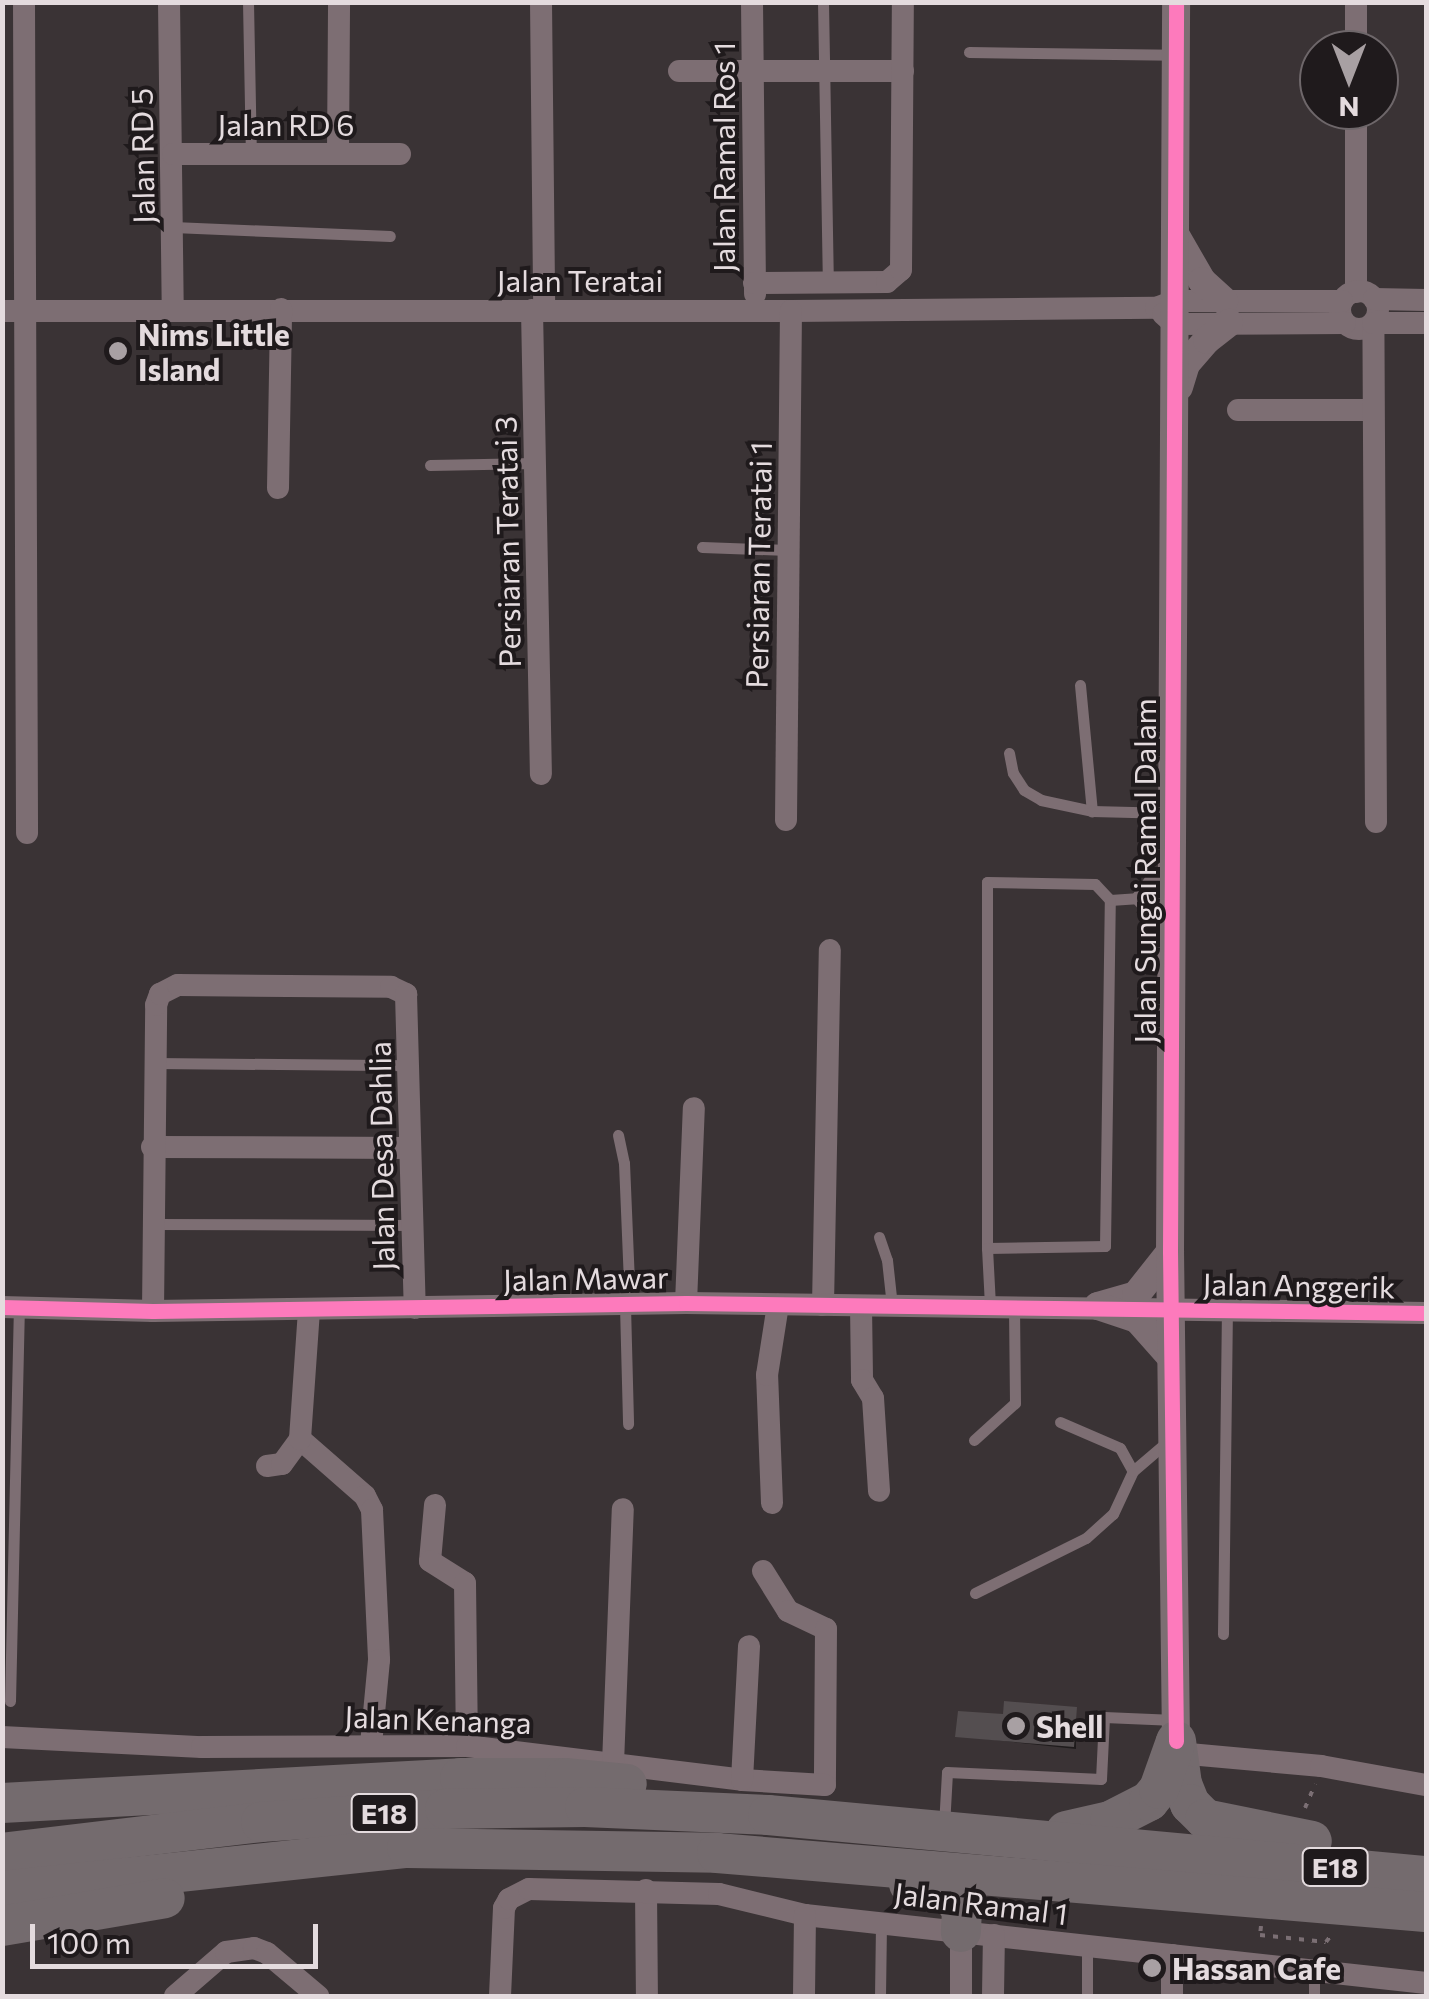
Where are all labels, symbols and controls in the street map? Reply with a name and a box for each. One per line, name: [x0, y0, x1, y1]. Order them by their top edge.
north arrow: [1299, 30, 1399, 130]
street label: Jalan Ramal Ros 1: [705, 42, 741, 272]
street label: Jalan RD 5: [123, 88, 161, 224]
text: N: [1339, 91, 1360, 125]
street label: Jalan RD 6: [218, 106, 354, 142]
street label: Jalan Teratai: [497, 262, 663, 298]
place label: Nims Little Island: [138, 316, 290, 386]
marker: Nims Little Island: [107, 340, 129, 362]
street label: Persiaran Teratai 3: [487, 416, 527, 668]
street label: Persiaran Teratai 1: [738, 441, 778, 689]
street label: Jalan Sungai Ramal Dalam: [1126, 698, 1162, 1044]
street label: Jalan Desa Dahlia: [361, 1041, 401, 1271]
street label: Jalan Mawar: [503, 1259, 669, 1297]
street label: Jalan Anggerik: [1202, 1265, 1396, 1305]
street label: Jalan Kenanga: [344, 1698, 532, 1740]
place label: Shell: [1036, 1708, 1104, 1744]
marker: Shell: [1005, 1715, 1027, 1737]
road number: E18: [349, 1790, 419, 1836]
road number: E18: [1300, 1844, 1370, 1890]
street label: Jalan Ramal 1: [892, 1875, 1070, 1931]
scale bar: [35, 1904, 322, 1966]
text: 100 m: [47, 1923, 131, 1960]
place label: Hassan Cafe: [1172, 1950, 1341, 1986]
marker: Hassan Cafe: [1141, 1957, 1163, 1979]

